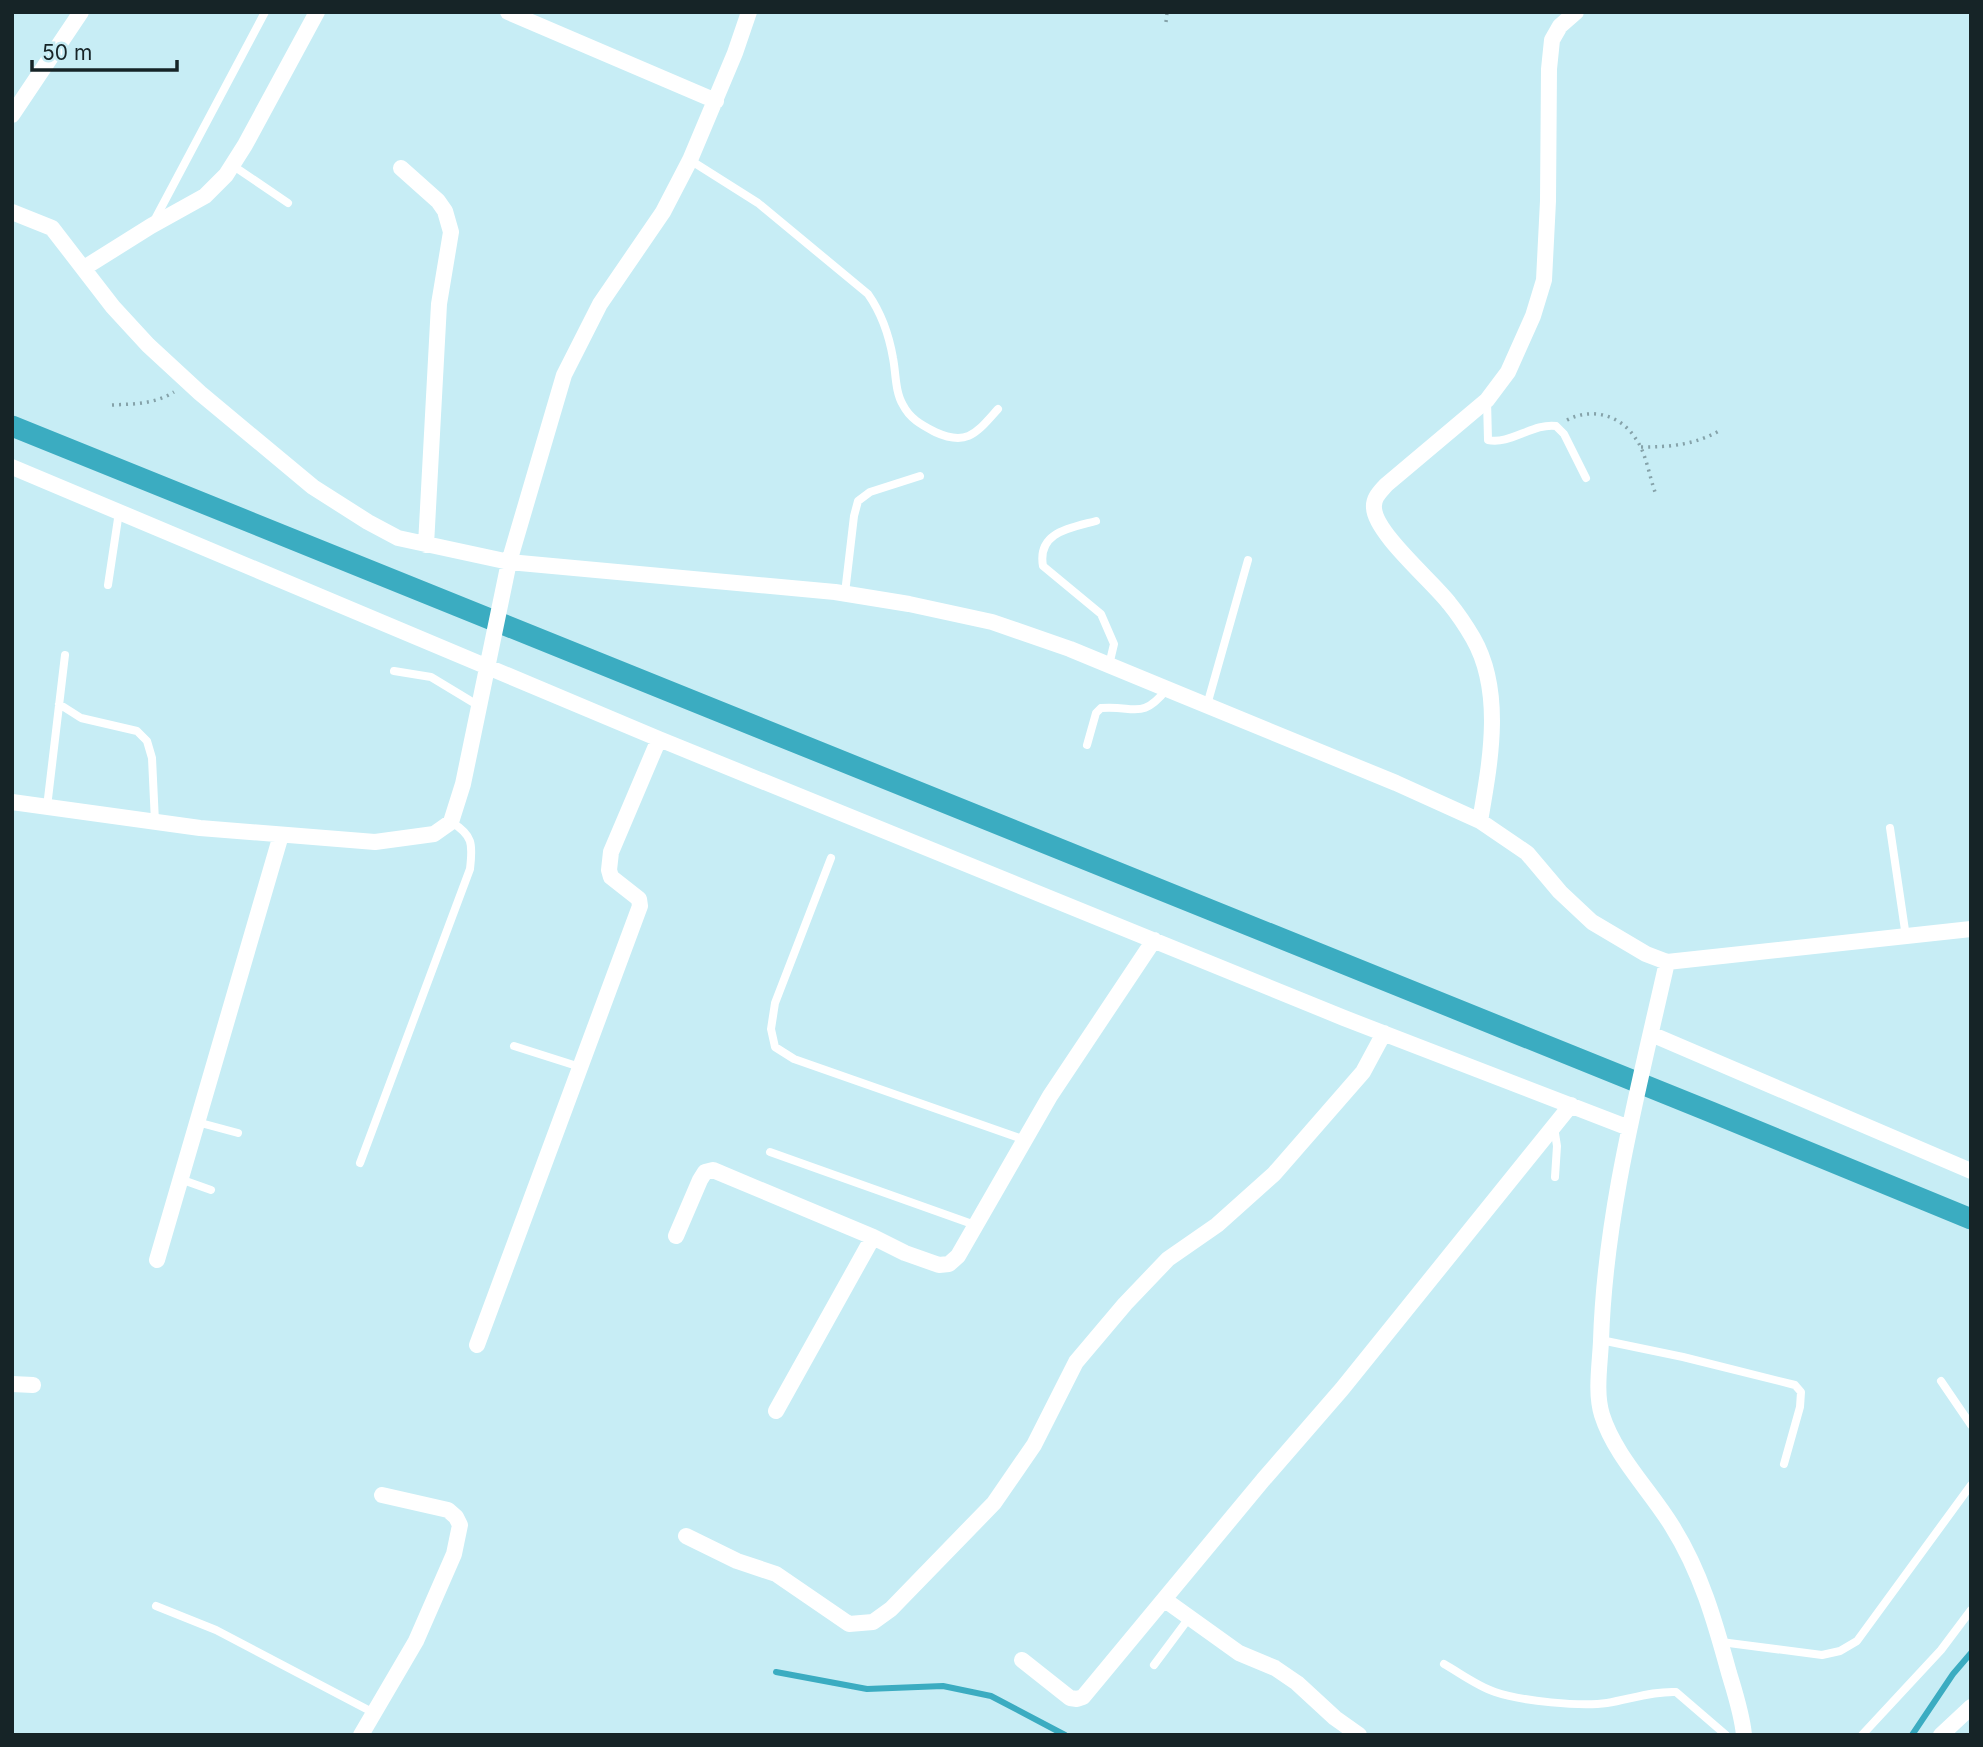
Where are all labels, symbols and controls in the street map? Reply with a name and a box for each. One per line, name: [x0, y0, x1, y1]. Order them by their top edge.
scale bar: [32, 28, 177, 72]
text: 50 m: [42, 40, 92, 65]

